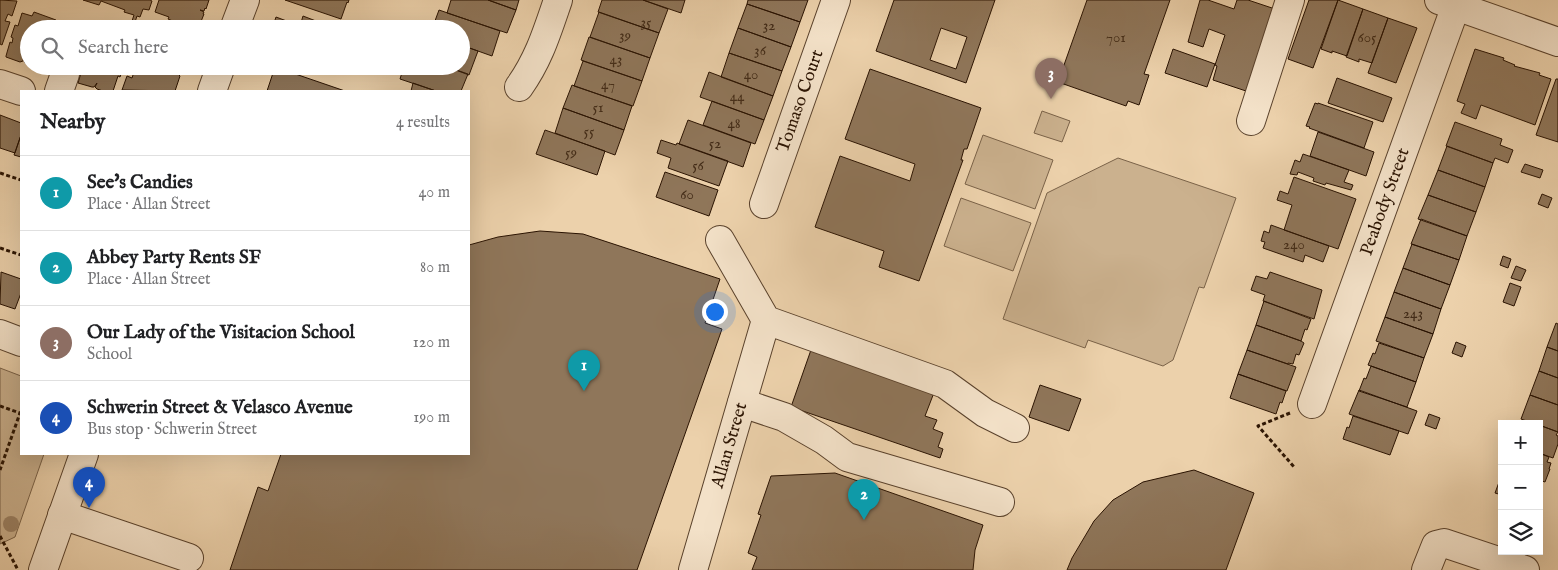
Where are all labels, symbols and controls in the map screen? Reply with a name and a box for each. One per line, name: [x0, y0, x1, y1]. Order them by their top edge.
house number: 35: [640, 13, 652, 32]
house number: 32: [763, 16, 775, 35]
search box: [20, 20, 470, 75]
house number: 39: [619, 26, 631, 45]
house number: 701: [1106, 28, 1126, 47]
house number: 605: [1357, 28, 1377, 47]
icon: search: [38, 34, 66, 62]
text: Search here: [78, 36, 169, 60]
house number: 36: [754, 41, 767, 60]
street label: Tomaso Court: [772, 47, 829, 156]
house number: 43: [610, 50, 622, 69]
pin: 3: [1035, 58, 1067, 99]
house number: 40: [744, 65, 758, 84]
house number: 47: [601, 75, 615, 94]
house number: 44: [730, 87, 745, 106]
house number: 51: [592, 98, 604, 117]
text: Nearby: [40, 109, 105, 136]
text: 4 results: [396, 113, 450, 133]
house number: 48: [727, 114, 741, 133]
house number: 55: [584, 122, 595, 141]
house number: 52: [709, 134, 721, 153]
house number: 59: [565, 143, 577, 162]
street label: Peabody Street: [1355, 145, 1415, 259]
house number: 56: [692, 156, 705, 175]
text: See's Candies: [87, 171, 193, 195]
text: 1: [53, 183, 59, 203]
text: 40 m: [418, 183, 450, 203]
house number: 60: [680, 185, 694, 204]
text: Place · Allan Street: [87, 195, 211, 215]
house number: 240: [1283, 235, 1305, 254]
text: Abbey Party Rents SF: [87, 246, 261, 270]
text: 2: [52, 258, 60, 278]
text: 80 m: [420, 258, 450, 278]
text: Place · Allan Street: [87, 270, 211, 290]
your location: [702, 299, 728, 325]
house number: 243: [1403, 304, 1423, 323]
text: Our Lady of the Visitacion School: [87, 321, 355, 345]
text: 3: [53, 333, 59, 353]
text: 120 m: [413, 333, 450, 353]
text: School: [87, 345, 132, 365]
pin: 1: [568, 350, 600, 391]
text: Schwerin Street & Velasco Avenue: [87, 396, 353, 420]
street label: Allan Street: [706, 400, 753, 492]
text: 4: [52, 408, 60, 428]
text: 190 m: [413, 408, 450, 428]
text: Bus stop · Schwerin Street: [87, 420, 257, 440]
map controls: [1498, 420, 1543, 555]
button: +: [1498, 420, 1543, 465]
button: −: [1498, 465, 1543, 510]
pin: 4: [73, 467, 105, 508]
pin: 2: [848, 479, 880, 520]
button: layers: [1498, 510, 1543, 555]

